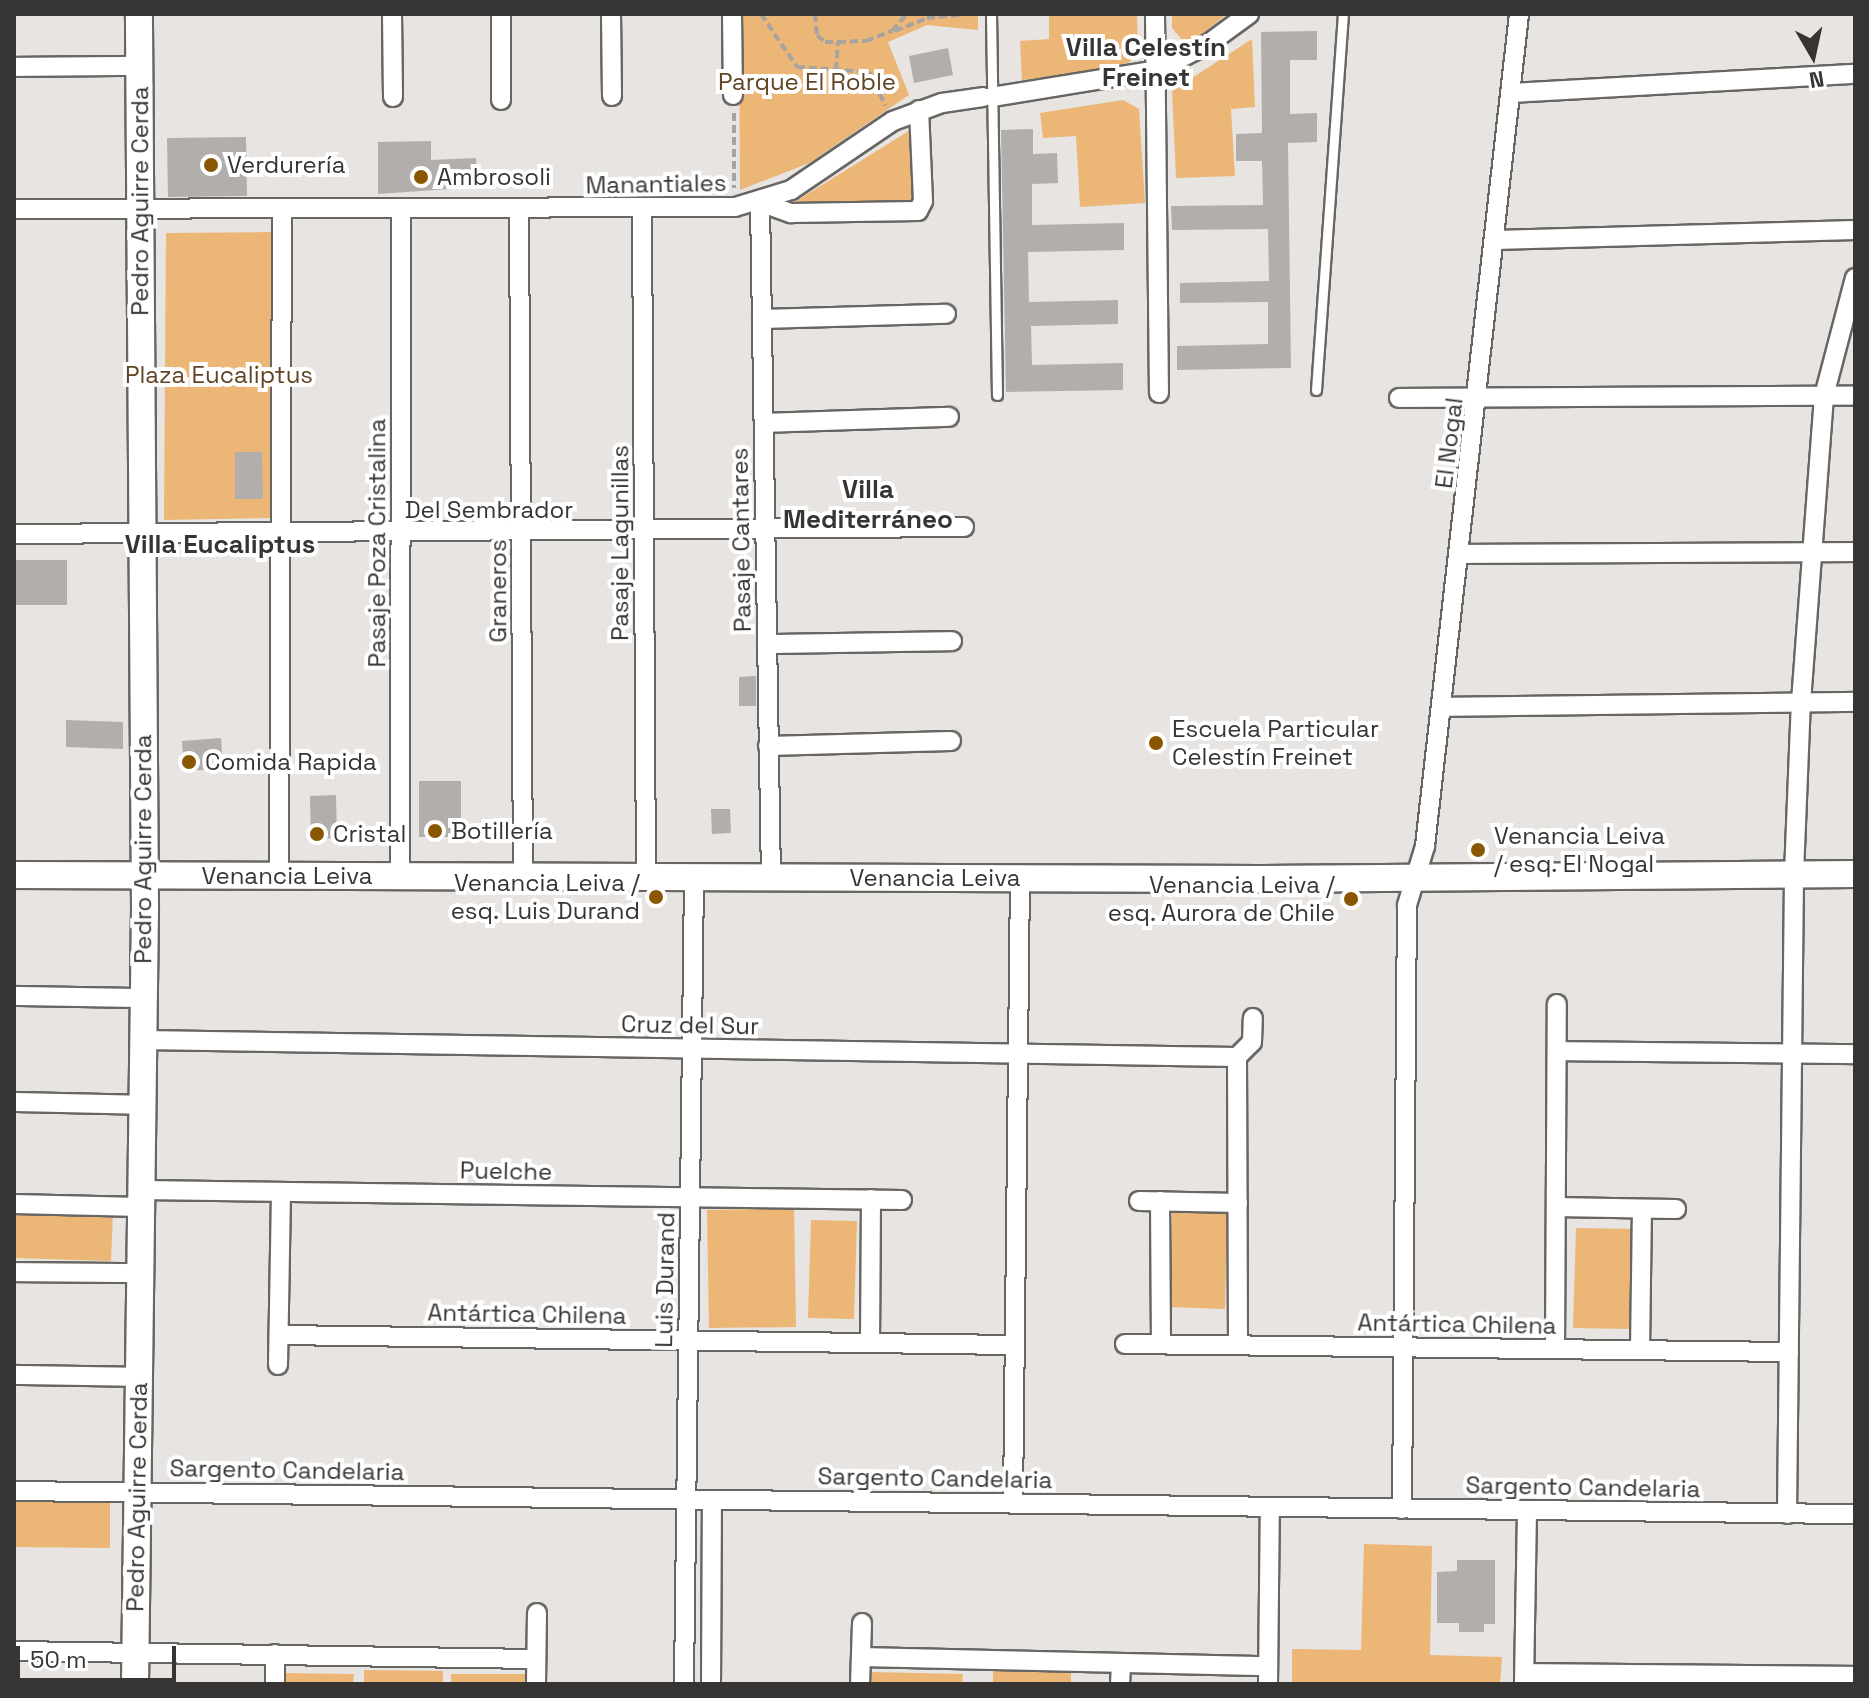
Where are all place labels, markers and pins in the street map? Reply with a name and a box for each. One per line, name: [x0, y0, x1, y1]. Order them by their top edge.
place label: Verdurería: [227, 151, 345, 179]
marker: Verdurería: [202, 156, 220, 174]
place label: Ambrosoli: [437, 163, 551, 191]
marker: Ambrosoli: [412, 168, 430, 186]
place label: Escuela Particular Celestín Freinet: [1172, 715, 1379, 771]
marker: Escuela Particular Celestín Freinet: [1147, 734, 1165, 752]
place label: Comida Rapida: [205, 748, 377, 776]
marker: Comida Rapida: [180, 753, 198, 771]
place label: Botillería: [451, 817, 553, 845]
place label: Cristal: [333, 820, 406, 848]
marker: Botillería: [426, 822, 444, 840]
place label: Venancia Leiva / esq. El Nogal: [1494, 822, 1665, 878]
marker: Cristal: [308, 825, 326, 843]
marker: Venancia Leiva / esq. El Nogal: [1469, 841, 1487, 859]
place label: Venancia Leiva / esq. Luis Durand: [450, 869, 640, 925]
place label: Venancia Leiva / esq. Aurora de Chile: [1107, 871, 1335, 927]
marker: Venancia Leiva / esq. Luis Durand: [647, 888, 665, 906]
marker: Venancia Leiva / esq. Aurora de Chile: [1342, 890, 1360, 908]

